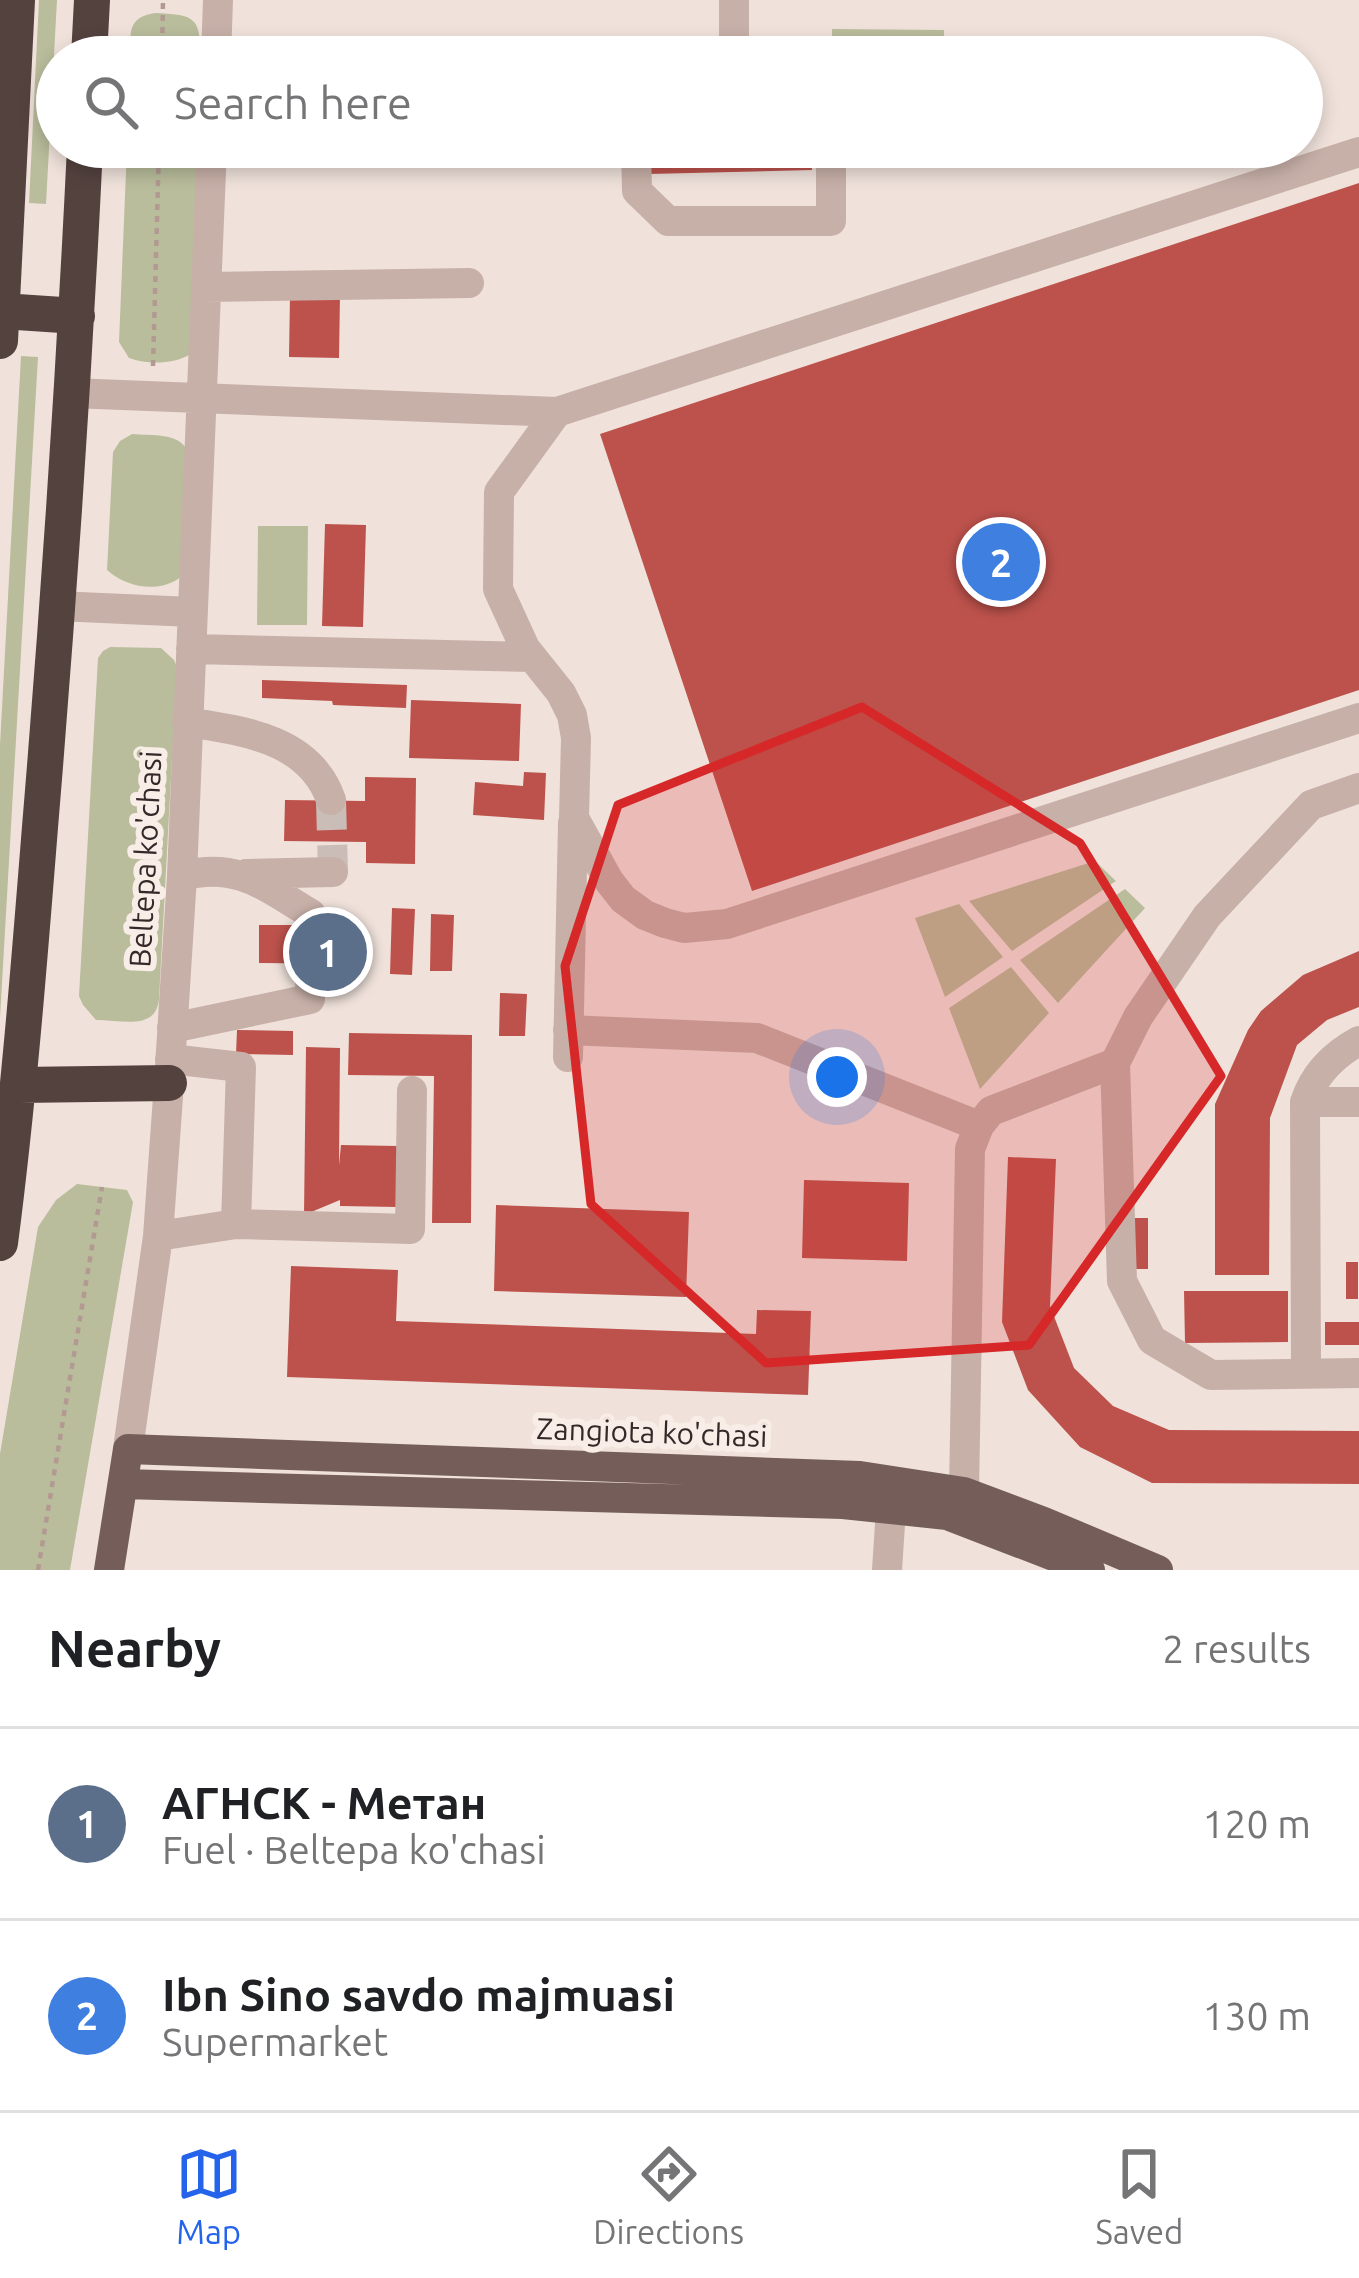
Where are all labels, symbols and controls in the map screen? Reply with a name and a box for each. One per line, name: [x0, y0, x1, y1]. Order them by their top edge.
search box: [36, 36, 1323, 168]
icon: search: [78, 69, 144, 135]
text: Search here: [174, 77, 412, 128]
pin: 2: [962, 517, 1040, 607]
street label: Beltepa ko'chasi: [122, 750, 168, 968]
pin: 1: [289, 907, 367, 997]
your location: [807, 1047, 867, 1107]
street label: Zangiota ko'chasi: [536, 1411, 768, 1453]
text: Nearby: [48, 1619, 221, 1677]
text: 2 results: [1162, 1627, 1311, 1670]
text: АГНСК - Метан: [162, 1777, 486, 1828]
text: 1: [76, 1802, 98, 1845]
text: 120 m: [1202, 1802, 1311, 1845]
text: Fuel · Beltepa ko'chasi: [162, 1828, 546, 1871]
text: Ibn Sino savdo majmuasi: [162, 1969, 675, 2020]
text: 2: [76, 1994, 98, 2037]
text: 130 m: [1202, 1994, 1311, 2037]
text: Supermarket: [162, 2020, 388, 2063]
tab: Map: [176, 2141, 242, 2250]
tab: Directions: [593, 2141, 744, 2250]
tab: Saved: [1095, 2141, 1183, 2250]

